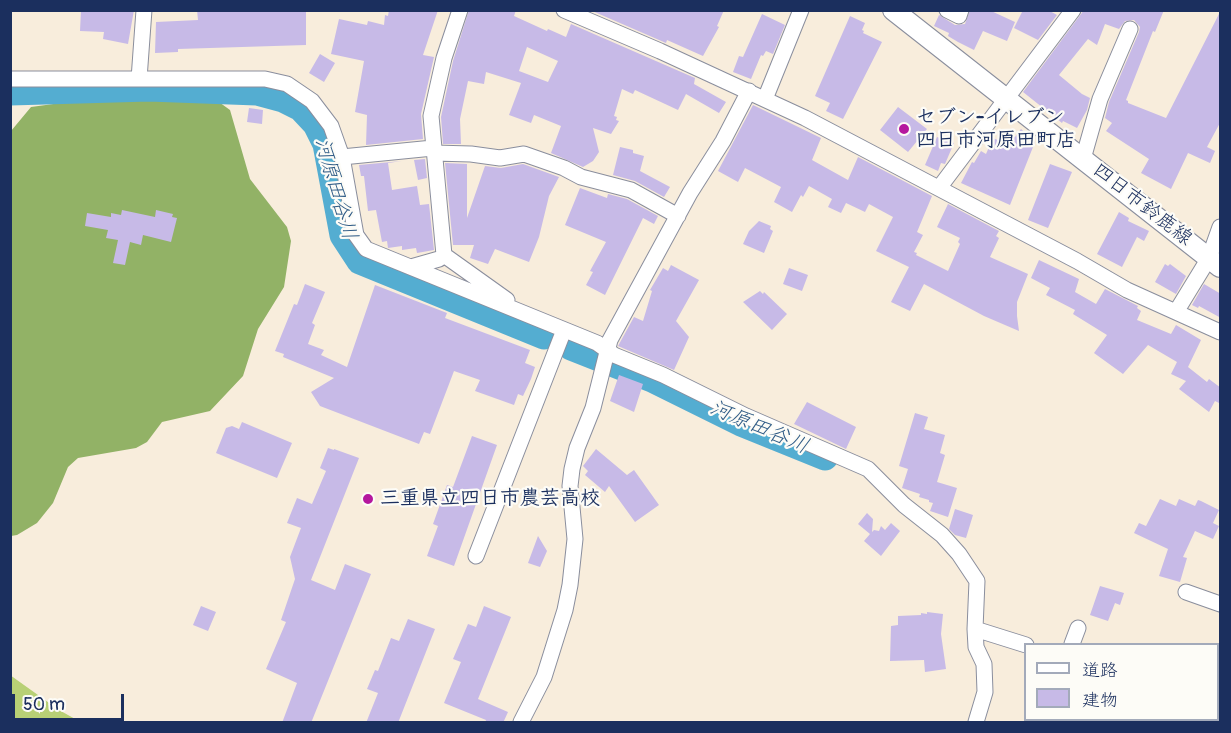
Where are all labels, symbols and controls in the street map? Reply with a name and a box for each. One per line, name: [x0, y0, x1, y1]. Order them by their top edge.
place label: セブン-イレブン 四日市河原田町店: [916, 106, 1076, 153]
marker: セブン-イレブン 四日市河原田町店: [897, 122, 911, 136]
water label: 河原田谷川: [308, 135, 362, 243]
street label: 四日市鈴鹿線: [1087, 159, 1197, 251]
water label: 河原田谷川: [706, 396, 812, 460]
place label: 三重県立四日市農芸高校: [380, 487, 600, 511]
marker: 三重県立四日市農芸高校: [361, 492, 375, 506]
legend: [1024, 643, 1219, 721]
text: 道路: [1082, 659, 1118, 682]
scale bar: [15, 682, 128, 720]
text: 建物: [1082, 689, 1118, 712]
text: 50 m: [23, 693, 65, 716]

